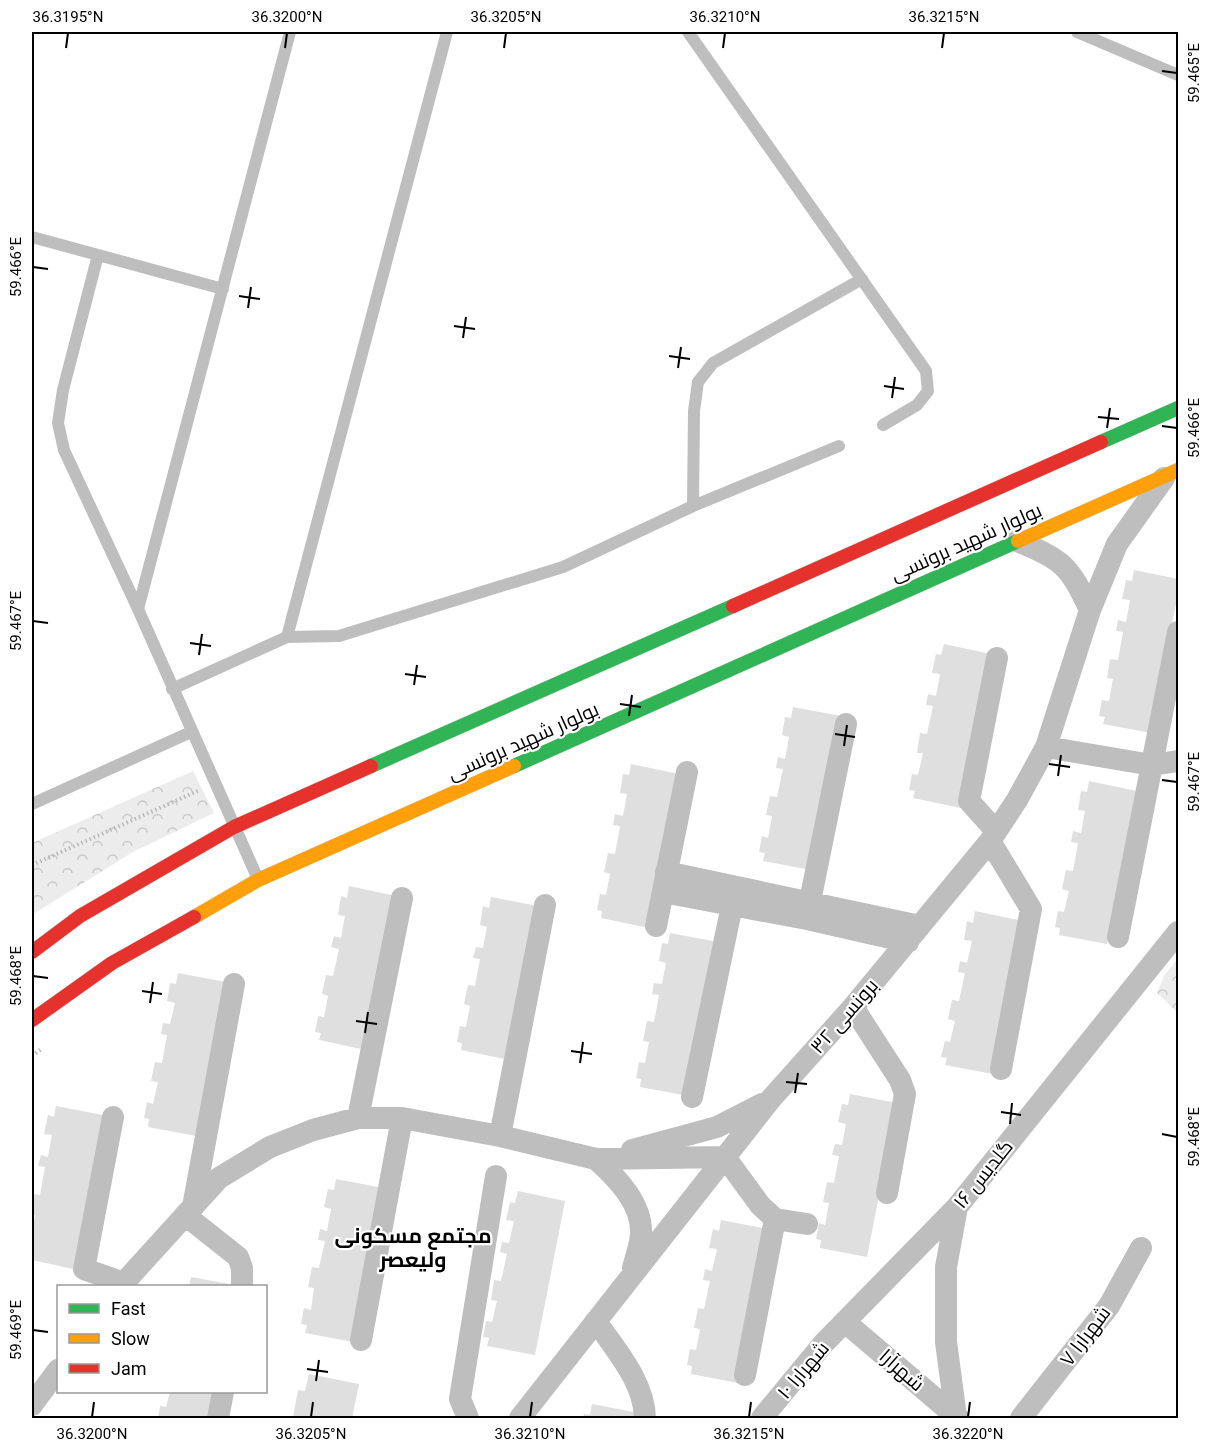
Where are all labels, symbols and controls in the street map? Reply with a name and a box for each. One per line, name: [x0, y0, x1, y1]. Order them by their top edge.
text: 36.3195°N: [33, 8, 103, 26]
text: 36.3200°N: [252, 8, 322, 26]
text: 36.3205°N: [471, 8, 541, 26]
text: 36.3210°N: [690, 8, 760, 26]
text: 36.3215°N: [909, 8, 979, 26]
text: 59.465°E: [1185, 42, 1203, 103]
text: 59.466°E: [7, 236, 25, 297]
text: 59.466°E: [1185, 397, 1203, 458]
street label: بولوار شهید برونسی: [887, 498, 1046, 587]
text: 59.467°E: [7, 590, 25, 651]
street label: بولوار شهید برونسی: [444, 697, 603, 786]
text: 59.467°E: [1185, 751, 1203, 812]
text: 59.468°E: [7, 945, 25, 1006]
street label: برونسی ۳۲: [805, 974, 884, 1059]
text: 59.468°E: [1185, 1106, 1203, 1167]
street label: گلدیس ۱۶: [948, 1135, 1019, 1214]
district label: مجتمع مسکونی ولیعصر: [334, 1224, 492, 1273]
legend: [57, 1285, 267, 1393]
text: Fast: [111, 1298, 146, 1319]
text: 59.469°E: [7, 1299, 25, 1360]
street label: شهرارا ۷: [1055, 1301, 1116, 1371]
text: Slow: [111, 1328, 150, 1349]
street label: شهرارا ۱۰: [772, 1336, 835, 1404]
street label: شهرآرا: [874, 1344, 929, 1397]
text: Jam: [111, 1358, 147, 1379]
text: 36.3200°N: [57, 1425, 127, 1443]
text: 36.3205°N: [276, 1425, 346, 1443]
text: 36.3210°N: [495, 1425, 565, 1443]
text: 36.3215°N: [714, 1425, 784, 1443]
text: 36.3220°N: [933, 1425, 1003, 1443]

